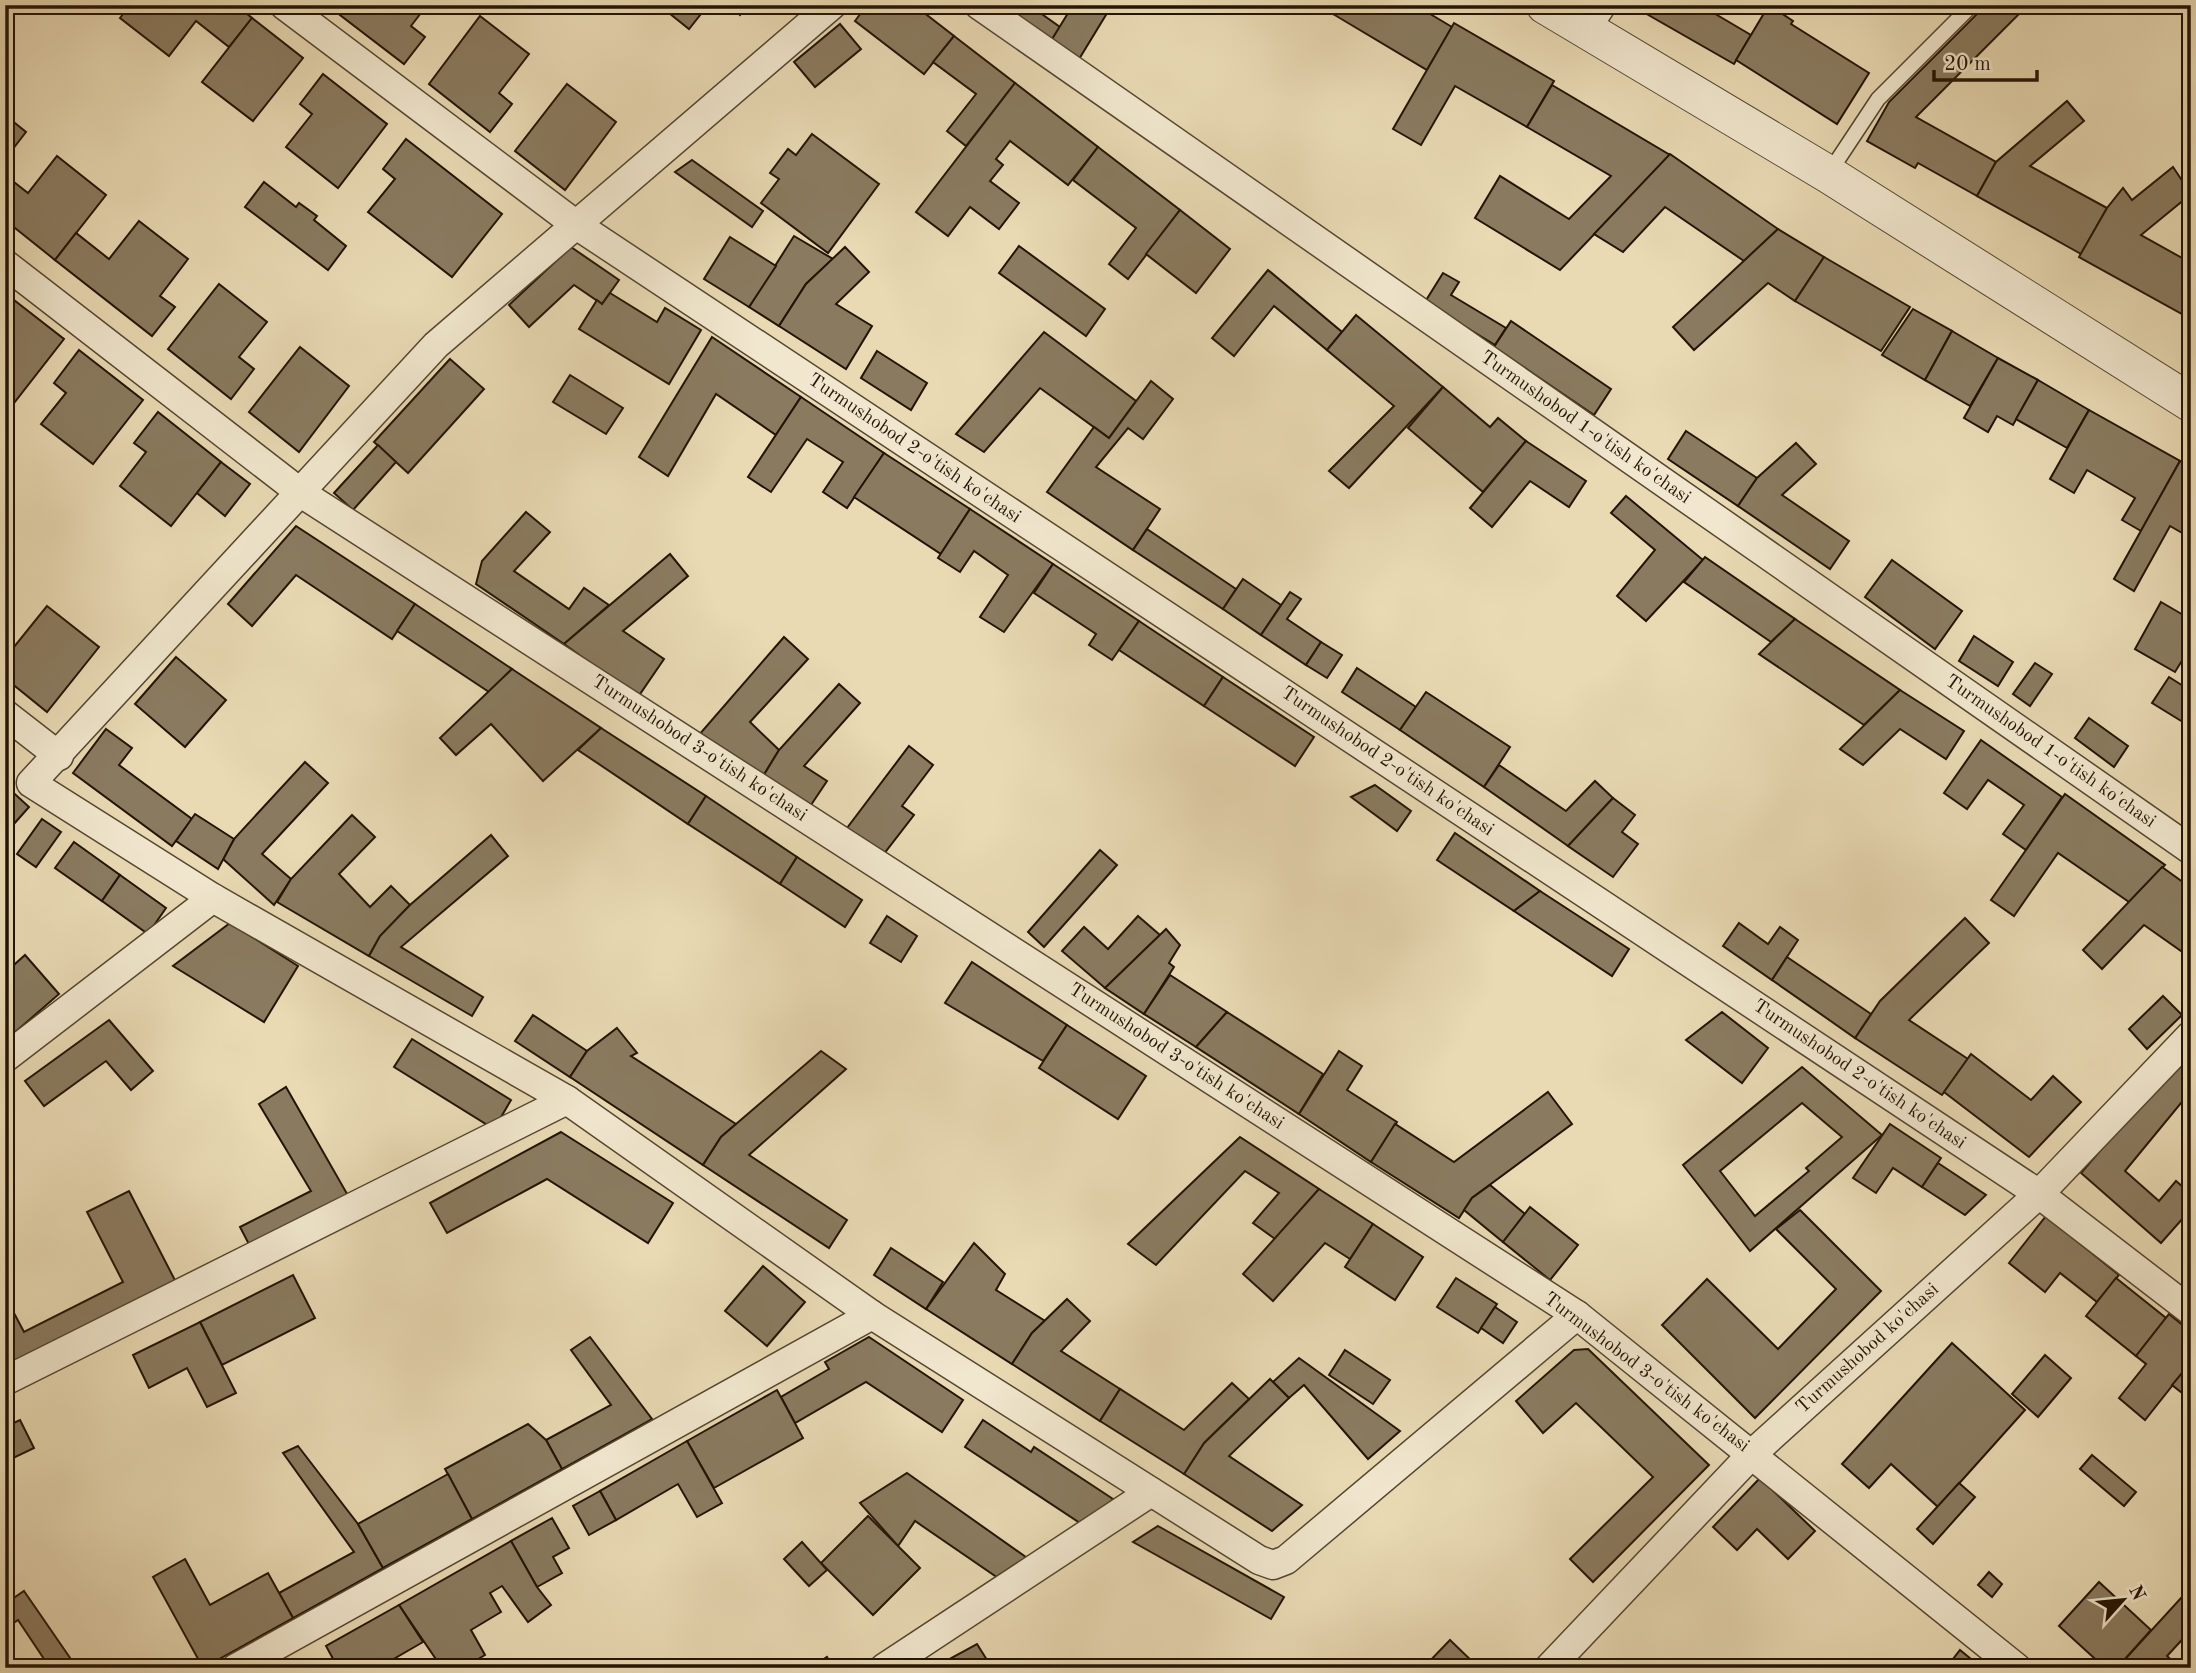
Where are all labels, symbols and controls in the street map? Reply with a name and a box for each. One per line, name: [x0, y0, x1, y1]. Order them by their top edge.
scale bar: [1934, 38, 2037, 82]
text: 20 m: [1944, 54, 1991, 75]
street label: Turmushobod 1-o'tish ko'chasi: [1476, 348, 1694, 508]
street label: Turmushobod 2-o'tish ko'chasi: [804, 371, 1024, 527]
street label: Turmushobod 3-o'tish ko'chasi: [588, 672, 810, 826]
street label: Turmushobod 1-o'tish ko'chasi: [1941, 672, 2159, 832]
street label: Turmushobod 2-o'tish ko'chasi: [1277, 684, 1497, 840]
street label: Turmushobod 3-o'tish ko'chasi: [1065, 980, 1287, 1134]
street label: Turmushobod 2-o'tish ko'chasi: [1749, 997, 1969, 1153]
street label: Turmushobod ko'chasi: [1793, 1280, 1943, 1418]
street label: Turmushobod 3-o'tish ko'chasi: [1540, 1290, 1752, 1456]
north arrow: [2088, 1564, 2158, 1634]
text: N: [2124, 1583, 2148, 1605]

